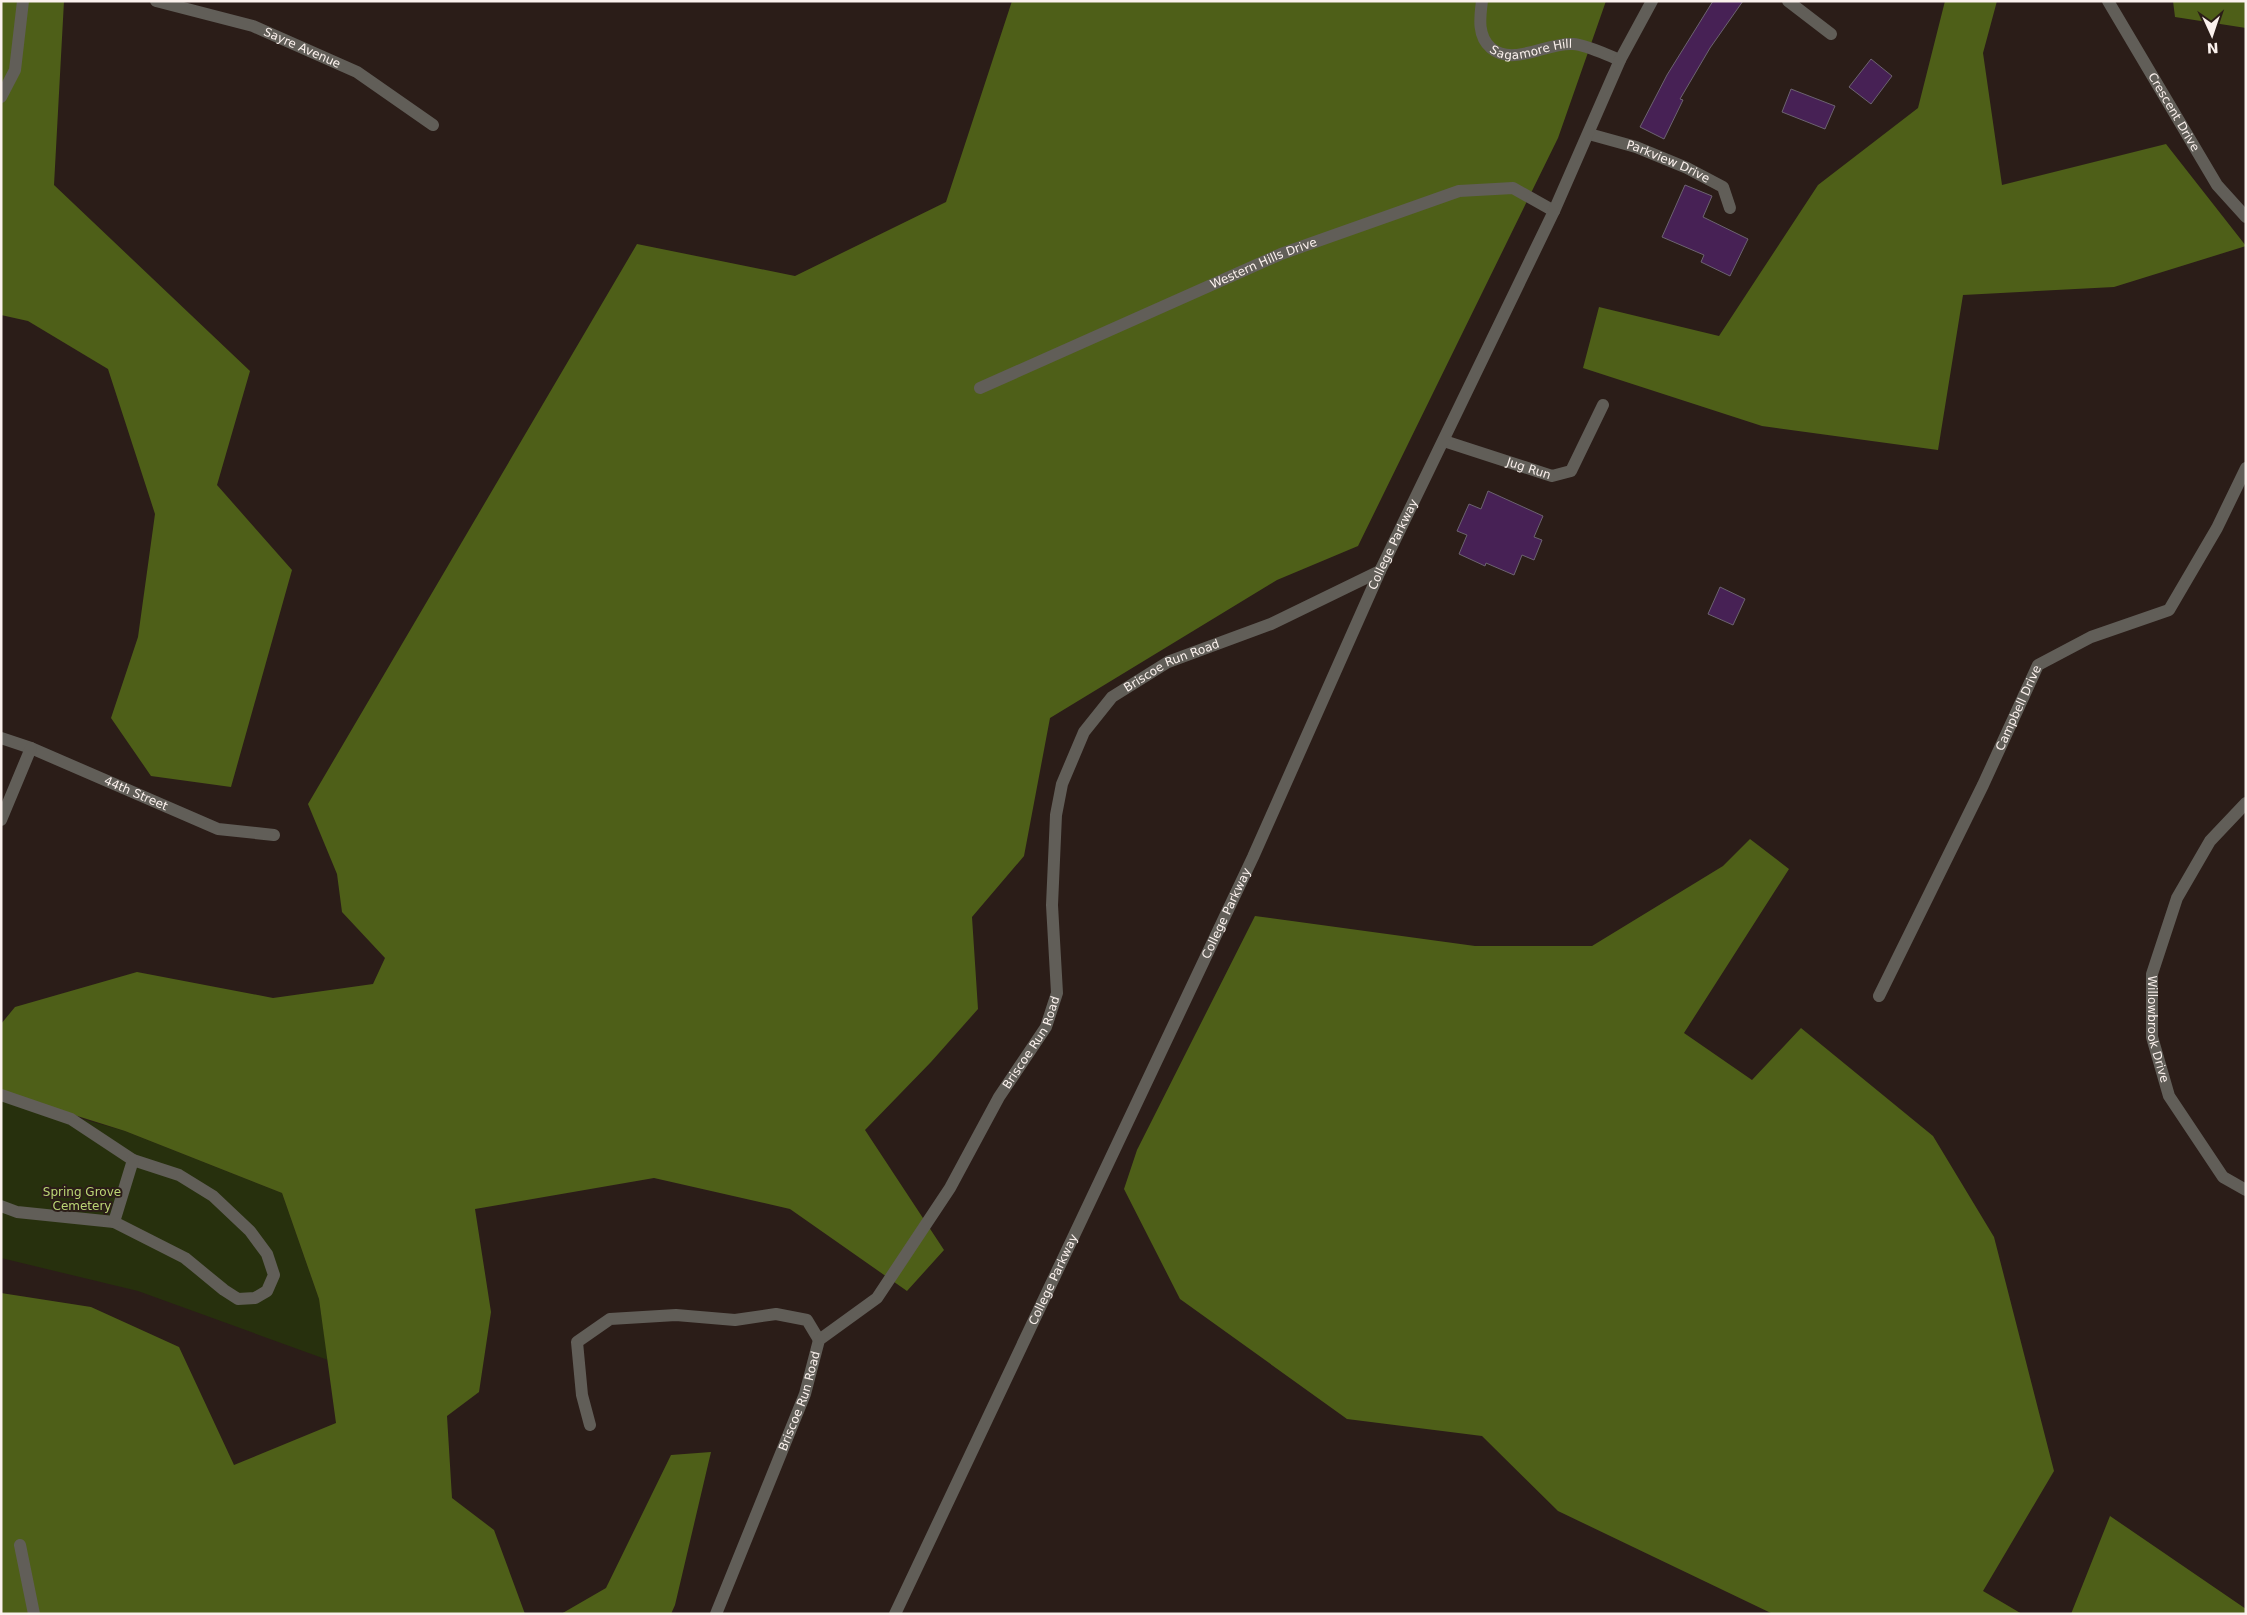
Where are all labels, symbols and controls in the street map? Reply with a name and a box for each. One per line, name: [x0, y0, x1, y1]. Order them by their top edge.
north arrow: [2187, 10, 2237, 60]
street label: Sayre Avenue: [262, 25, 343, 71]
street label: Sagamore Hill: [1487, 37, 1572, 62]
text: N: [2206, 40, 2219, 56]
street label: Crescent Drive: [2145, 70, 2202, 154]
street label: Parkview Drive: [1625, 138, 1712, 186]
street label: Western Hills Drive: [1208, 235, 1319, 292]
street label: Jug Run: [1504, 454, 1553, 482]
street label: College Parkway: [1366, 497, 1421, 592]
street label: Briscoe Run Road: [1121, 637, 1221, 695]
street label: Campbell Drive: [1993, 663, 2044, 753]
street label: 44th Street: [102, 774, 170, 814]
street label: College Parkway: [1199, 866, 1254, 961]
street label: Willowbrook Drive: [2144, 975, 2172, 1084]
street label: Briscoe Run Road: [1000, 994, 1063, 1091]
park label: Spring Grove Cemetery: [43, 1185, 121, 1213]
street label: College Parkway: [1026, 1232, 1081, 1327]
street label: Briscoe Run Road: [776, 1350, 823, 1453]

